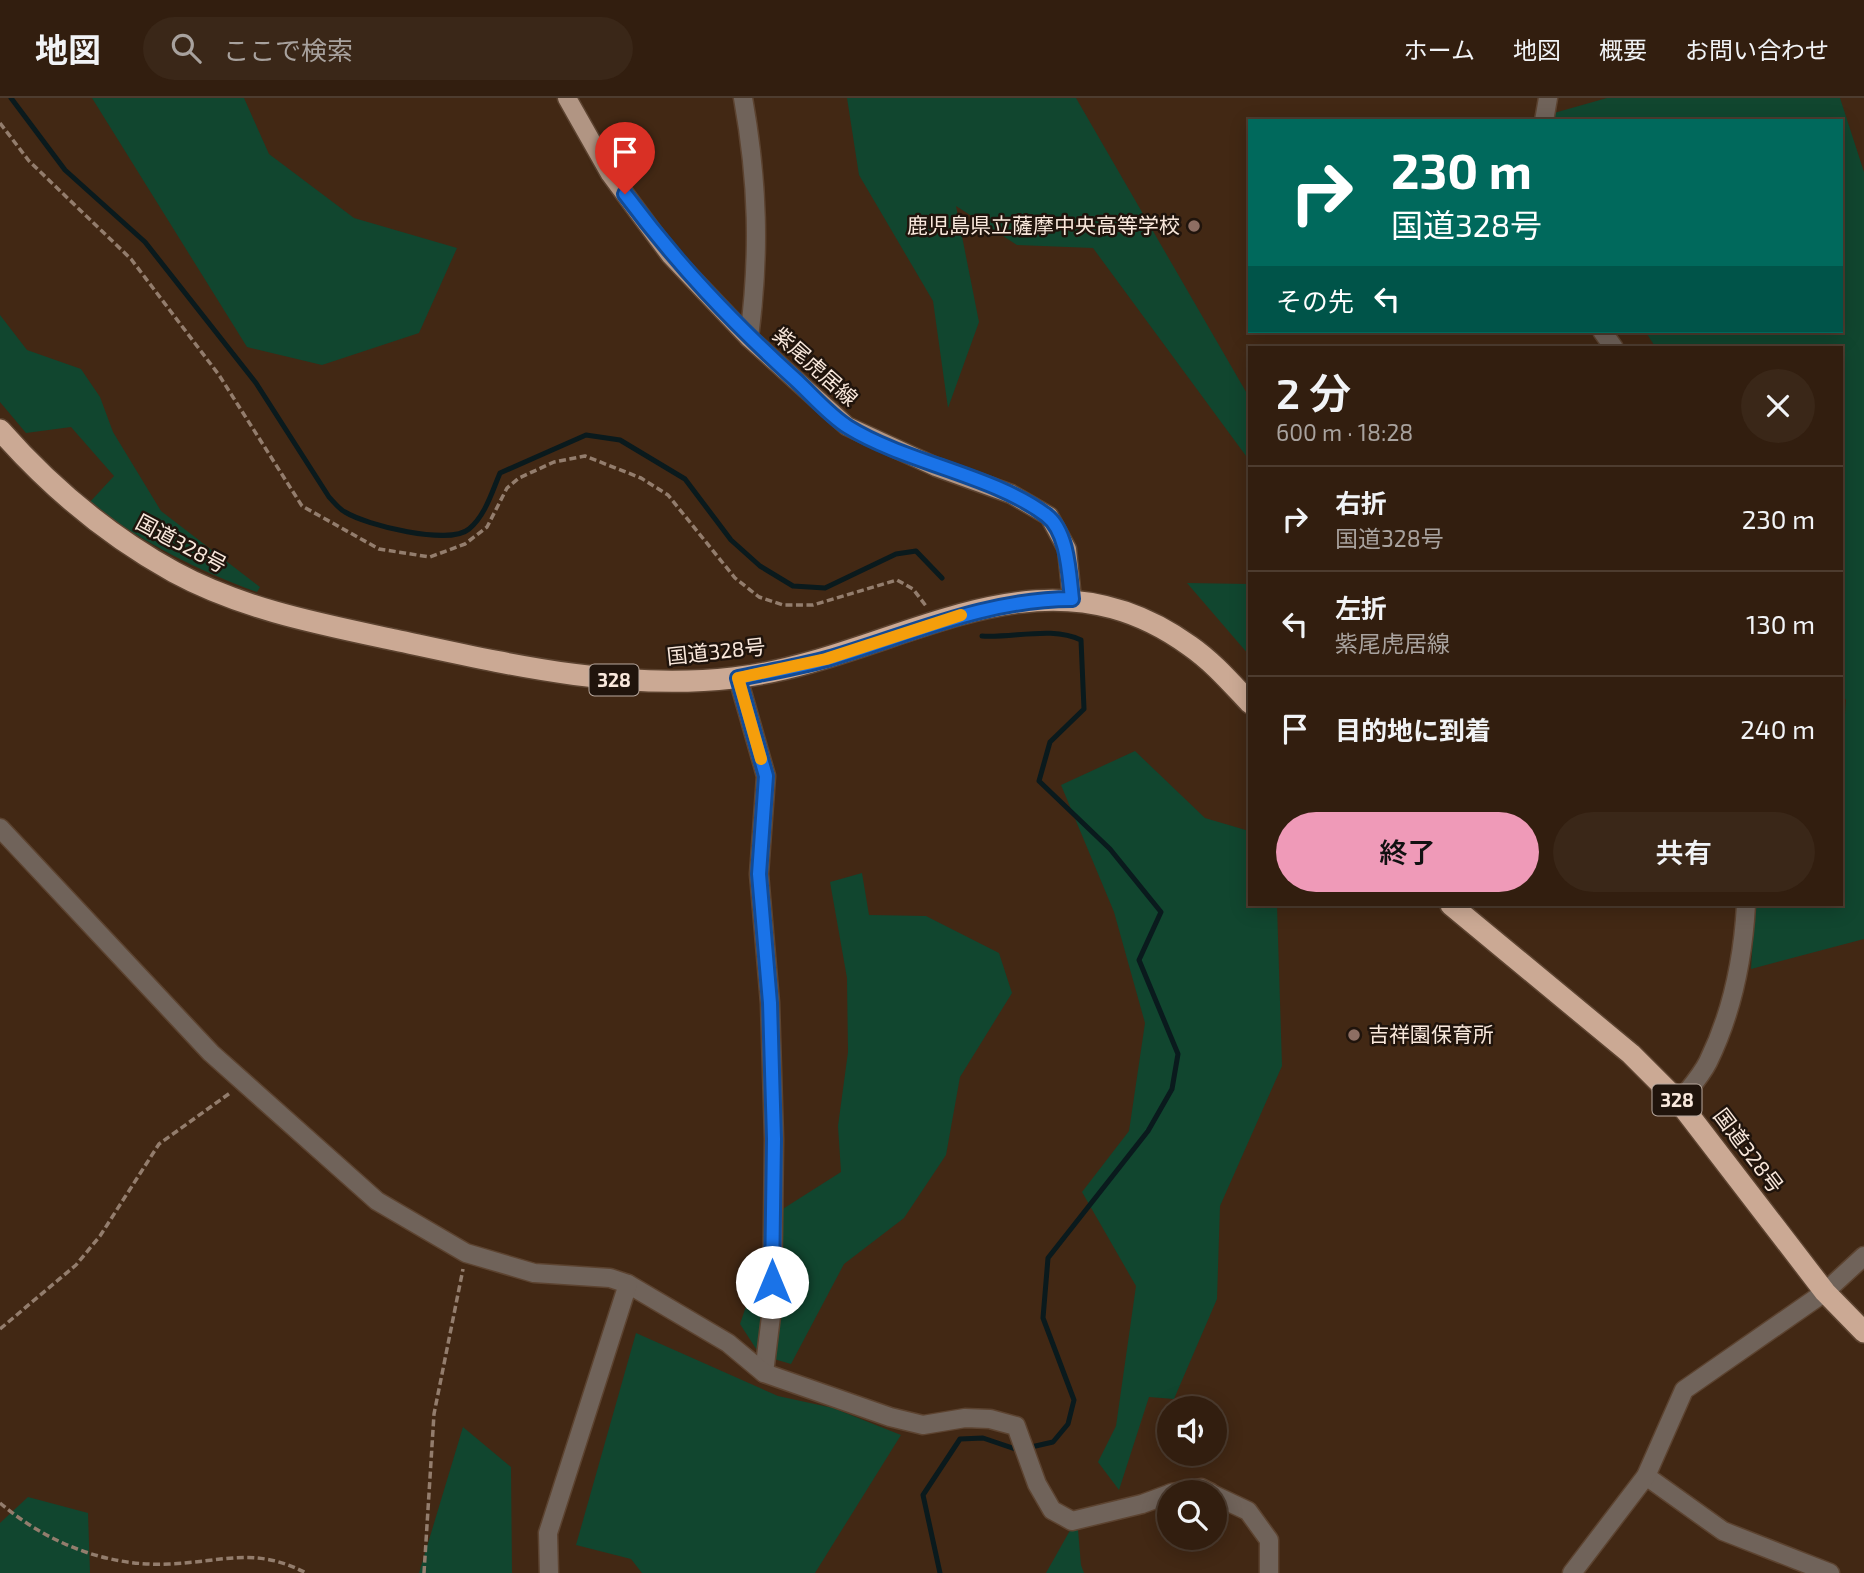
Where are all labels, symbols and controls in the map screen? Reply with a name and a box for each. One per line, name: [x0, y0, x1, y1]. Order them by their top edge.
search box: [143, 17, 633, 80]
text: 地図: [35, 29, 101, 69]
icon: search: [167, 29, 205, 67]
text: ここで検索: [223, 34, 353, 65]
text: ホーム: [1404, 35, 1475, 64]
text: 地図: [1513, 35, 1561, 64]
text: 概要: [1599, 35, 1647, 64]
text: お問い合わせ: [1685, 35, 1829, 64]
pin: [595, 122, 655, 194]
icon: arrive: [606, 133, 644, 171]
text: 230 m: [1391, 140, 1532, 199]
icon: right: [1276, 147, 1367, 238]
text: 国道328号: [1391, 205, 1542, 243]
place label: 鹿児島県立薩摩中央高等学校: [907, 212, 1180, 237]
marker: 鹿児島県立薩摩中央高等学校: [1186, 218, 1202, 234]
icon: left: [1368, 280, 1406, 318]
text: その先: [1276, 285, 1354, 316]
street label: 紫尾虎居線: [769, 321, 863, 410]
text: 2 分: [1276, 367, 1351, 417]
button: close: [1741, 369, 1815, 443]
text: 600 m · 18:28: [1276, 418, 1413, 446]
text: 右折: [1335, 487, 1387, 518]
icon: right: [1276, 500, 1314, 538]
text: 230 m: [1742, 503, 1815, 534]
street label: 国道328号: [132, 508, 231, 577]
text: 国道328号: [1335, 524, 1444, 552]
text: 左折: [1335, 592, 1387, 623]
icon: left: [1276, 605, 1314, 643]
text: 130 m: [1746, 608, 1815, 639]
text: 紫尾虎居線: [1335, 629, 1450, 657]
street label: 国道328号: [665, 633, 766, 668]
road number: 328: [590, 664, 638, 695]
icon: arrive: [1276, 710, 1314, 748]
text: 240 m: [1740, 713, 1815, 744]
text: 目的地に到着: [1335, 714, 1491, 745]
button: 終了: [1276, 812, 1539, 892]
button: 共有: [1553, 812, 1815, 892]
place label: 吉祥園保育所: [1368, 1021, 1494, 1046]
marker: 吉祥園保育所: [1346, 1027, 1362, 1043]
road number: 328: [1652, 1084, 1702, 1116]
street label: 国道328号: [1709, 1103, 1789, 1197]
position arrow: [735, 1245, 809, 1319]
map controls: [1157, 1396, 1227, 1550]
button: sound: [1157, 1396, 1227, 1466]
button: search: [1157, 1480, 1227, 1550]

